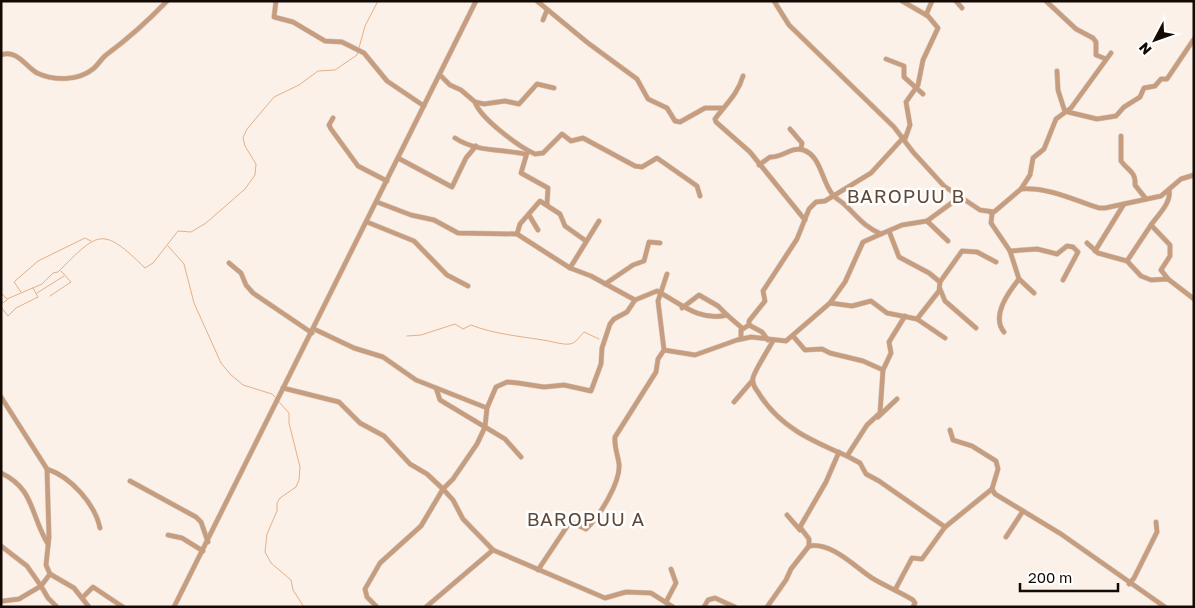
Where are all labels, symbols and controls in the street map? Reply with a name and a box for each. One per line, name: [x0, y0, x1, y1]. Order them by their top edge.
north arrow: [1130, 15, 1180, 65]
text: N: [1135, 39, 1155, 58]
district label: BAROPUU B: [847, 184, 965, 207]
district label: BAROPUU A: [527, 507, 645, 530]
scale bar: [1020, 560, 1118, 592]
text: 200 m: [1028, 568, 1072, 586]

